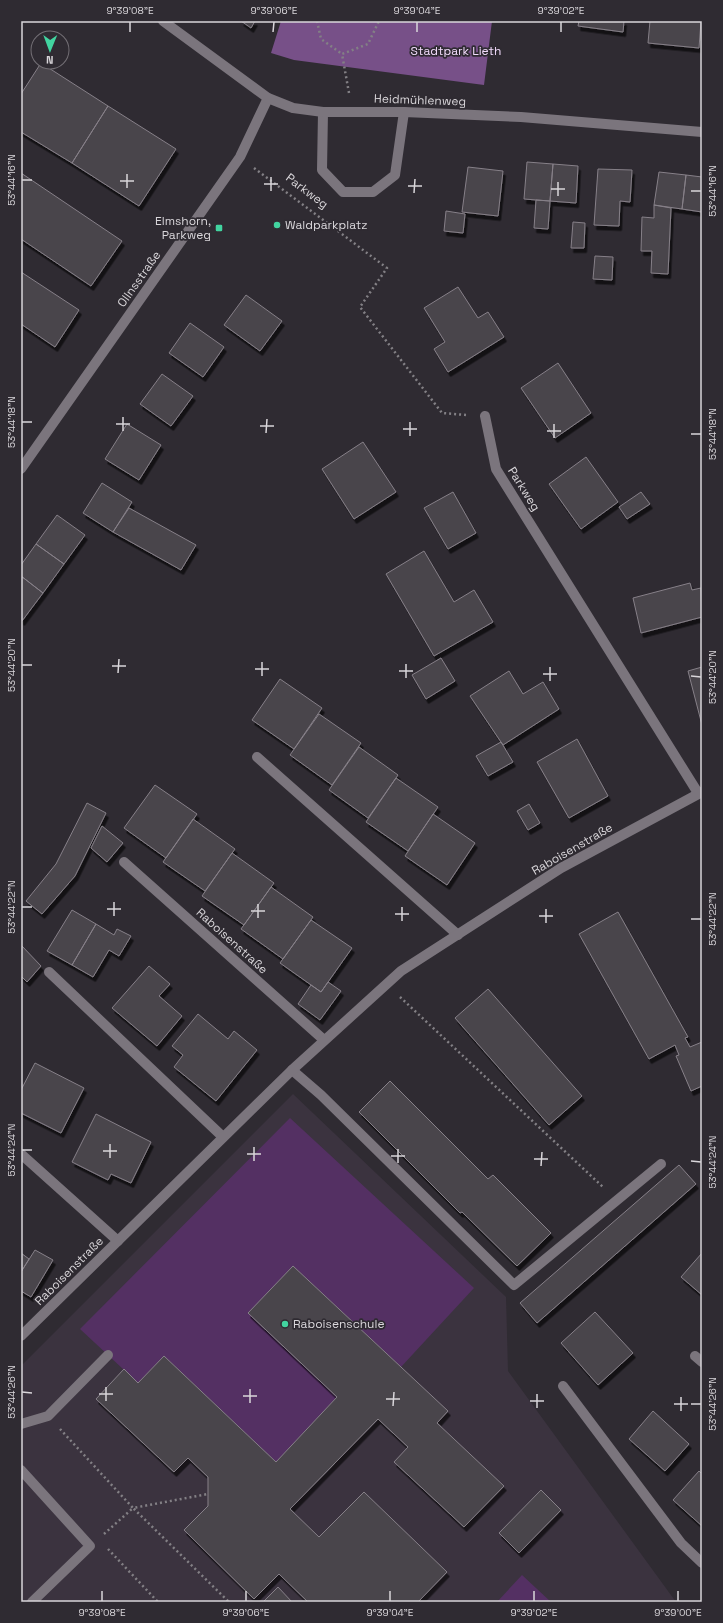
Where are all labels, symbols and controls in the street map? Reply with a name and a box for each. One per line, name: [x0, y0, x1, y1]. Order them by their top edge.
text: 9°39'08"E: [106, 4, 154, 17]
text: 9°39'06"E: [250, 4, 298, 17]
text: 9°39'04"E: [394, 4, 441, 17]
text: 9°39'02"E: [538, 4, 585, 17]
north arrow: [30, 30, 70, 70]
park label: Stadtpark Lieth: [411, 43, 501, 59]
text: N: [46, 53, 54, 67]
street label: Heidmühlenweg: [374, 90, 466, 110]
text: 53°44'16"N: [5, 154, 18, 206]
text: 53°44'16"N: [706, 165, 719, 217]
street label: Parkweg: [283, 170, 331, 212]
place label: Elmshorn, Parkweg: [155, 213, 211, 243]
place label: Waldparkplatz: [285, 217, 368, 233]
marker: Waldparkplatz: [272, 220, 282, 230]
marker: Elmshorn, Parkweg: [214, 223, 224, 233]
street label: Ollnsstraße: [114, 248, 164, 310]
text: 53°44'18"N: [5, 396, 18, 448]
text: 53°44'18"N: [706, 408, 719, 460]
street label: Parkweg: [504, 464, 544, 514]
text: 53°44'20"N: [5, 638, 18, 692]
text: 53°44'20"N: [706, 650, 719, 704]
street label: Raboisenstraße: [529, 819, 615, 879]
text: 53°44'22"N: [5, 880, 18, 934]
text: 53°44'22"N: [706, 892, 719, 946]
street label: Raboisenstraße: [193, 905, 271, 977]
text: 53°44'24"N: [5, 1123, 18, 1177]
text: 53°44'24"N: [706, 1135, 719, 1189]
street label: Raboisenstraße: [31, 1233, 107, 1309]
place label: Raboisenschule: [293, 1316, 385, 1332]
marker: Raboisenschule: [280, 1319, 290, 1329]
text: 53°44'26"N: [5, 1365, 18, 1419]
text: 53°44'26"N: [706, 1377, 719, 1431]
text: 9°39'08"E: [78, 1606, 126, 1619]
text: 9°39'06"E: [222, 1606, 270, 1619]
text: 9°39'04"E: [367, 1606, 414, 1619]
text: 9°39'02"E: [511, 1606, 558, 1619]
text: 9°39'00"E: [654, 1606, 702, 1619]

